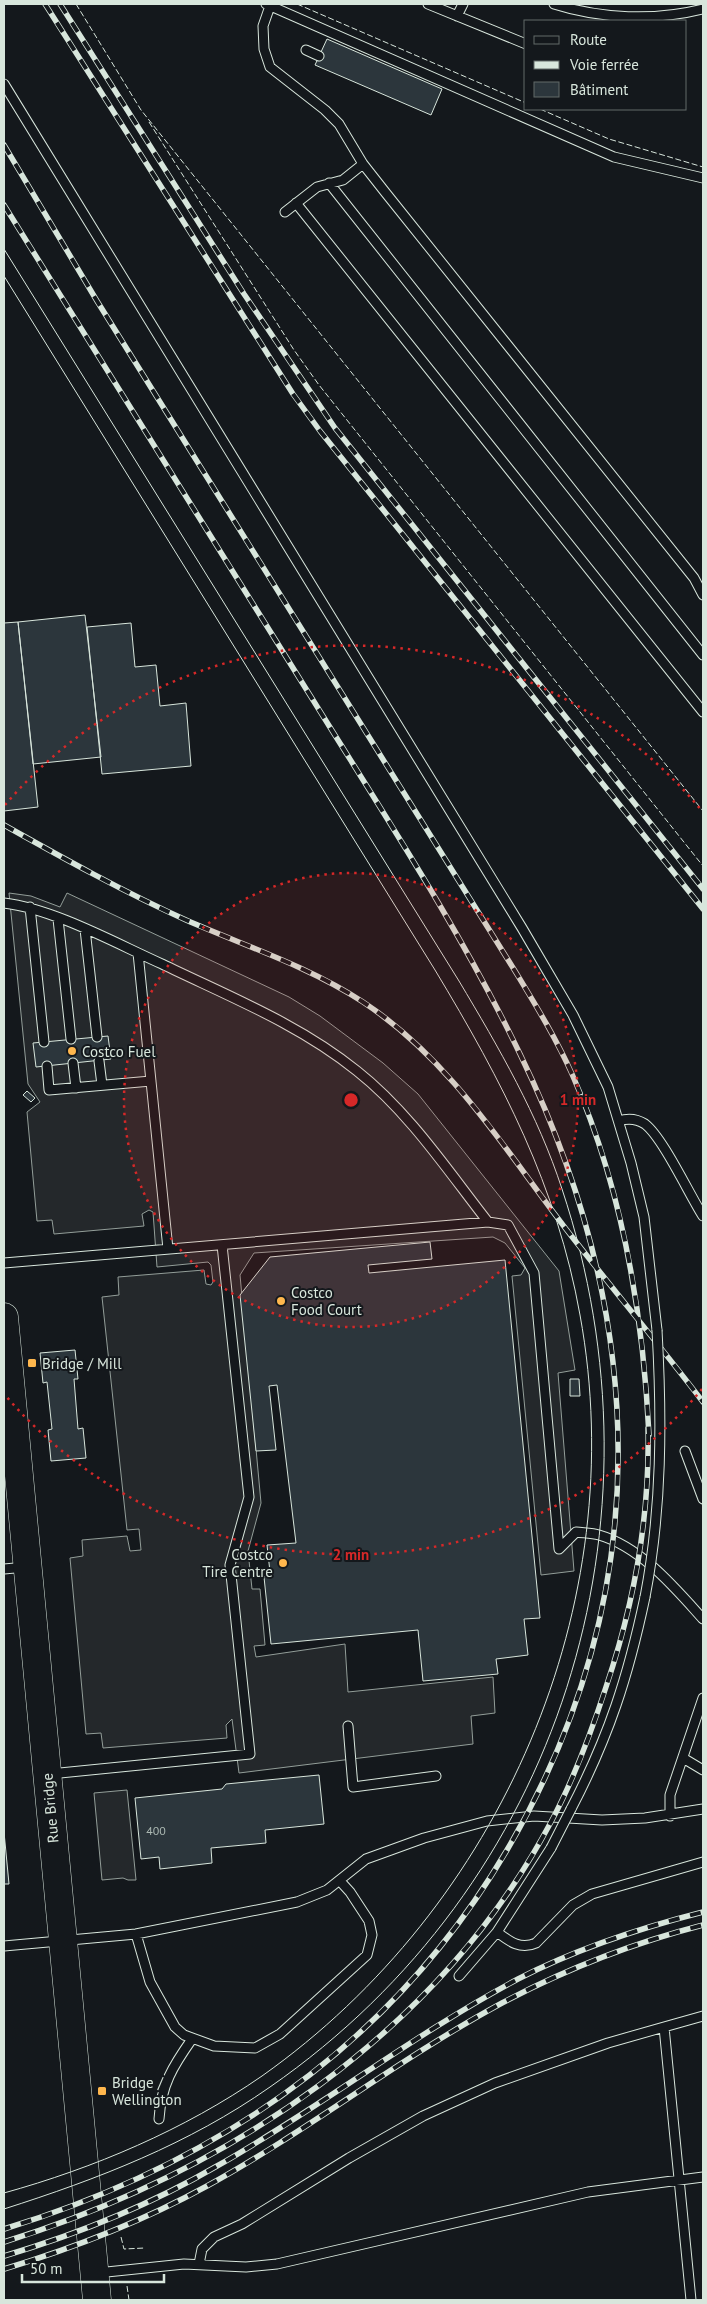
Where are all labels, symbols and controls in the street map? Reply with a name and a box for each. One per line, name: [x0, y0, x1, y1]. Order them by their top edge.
legend: [524, 20, 687, 110]
text: Route: [570, 30, 607, 49]
text: Voie ferrée: [569, 55, 639, 74]
text: Bâtiment: [570, 80, 628, 99]
place label: Costco Fuel: [82, 1042, 156, 1061]
marker: Costco Fuel: [66, 1045, 78, 1057]
text: 1 min: [560, 1090, 596, 1109]
centre of rings: [342, 1091, 360, 1109]
place label: Costco Food Court: [291, 1283, 362, 1319]
marker: Costco Food Court: [275, 1295, 287, 1307]
place label: Bridge / Mill: [42, 1354, 122, 1373]
marker: Bridge / Mill: [26, 1357, 38, 1369]
place label: Costco Tire Centre: [202, 1545, 273, 1581]
text: 2 min: [333, 1545, 369, 1564]
marker: Costco Tire Centre: [277, 1557, 289, 1569]
street label: Rue Bridge: [37, 1772, 63, 1844]
house number: 400: [146, 1823, 166, 1838]
place label: Bridge / Wellington: [112, 2073, 182, 2109]
marker: Bridge / Wellington: [96, 2085, 108, 2097]
scale bar: [22, 2252, 165, 2284]
text: 50 m: [30, 2259, 63, 2278]

